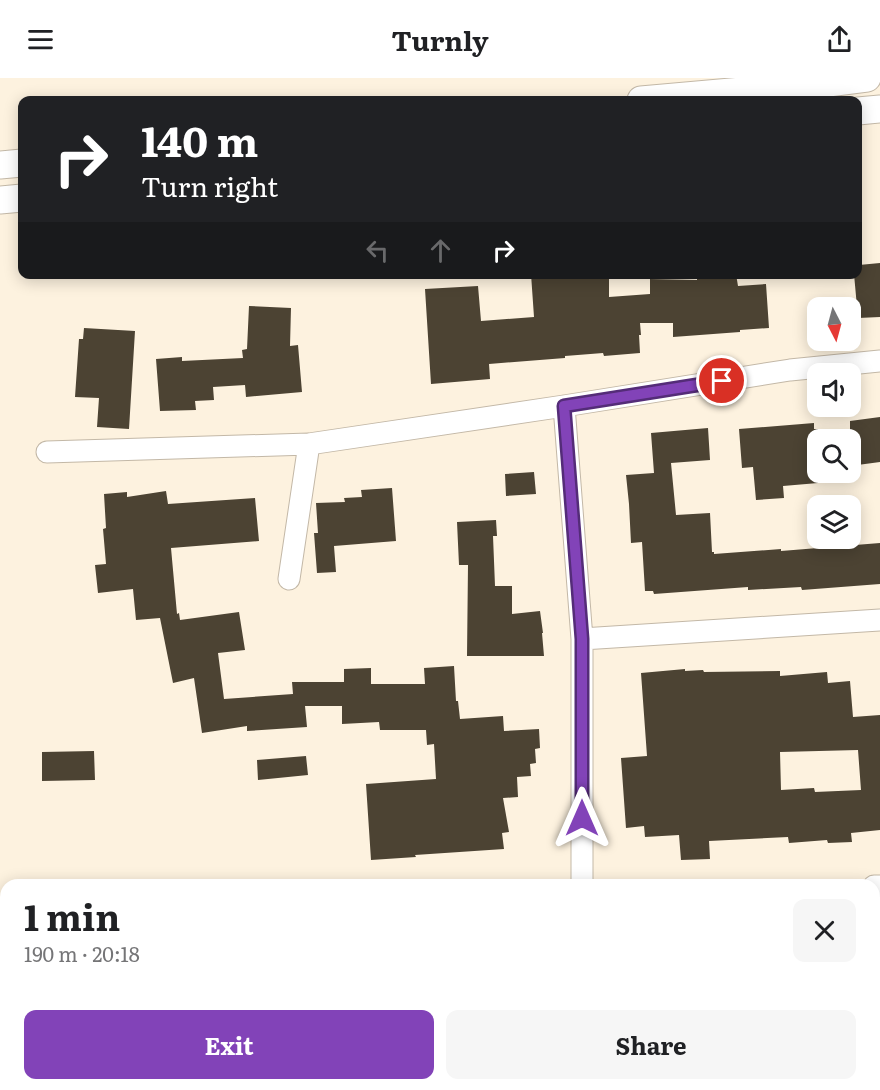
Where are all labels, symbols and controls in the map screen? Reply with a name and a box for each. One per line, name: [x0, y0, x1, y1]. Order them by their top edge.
text: Turnly: [391, 19, 489, 59]
icon: menu: [24, 23, 57, 56]
icon: share: [823, 23, 856, 56]
text: 140 m: [141, 108, 258, 170]
icon: right: [42, 120, 120, 198]
text: Turn right: [141, 165, 278, 205]
icon: left: [361, 234, 394, 267]
icon: ahead: [424, 234, 457, 267]
icon: right: [487, 234, 520, 267]
north arrow: [807, 297, 861, 351]
map controls: [807, 297, 861, 549]
pin: [696, 355, 747, 406]
button: sound: [807, 363, 861, 417]
icon: arrive: [705, 364, 738, 397]
button: search: [807, 429, 861, 483]
button: layers: [807, 495, 861, 549]
position arrow: [550, 786, 614, 850]
text: 1 min: [24, 889, 120, 942]
button: close: [793, 899, 856, 962]
text: 190 m · 20:18: [24, 938, 140, 968]
button: Exit: [24, 1010, 434, 1079]
button: Share: [446, 1010, 856, 1079]

